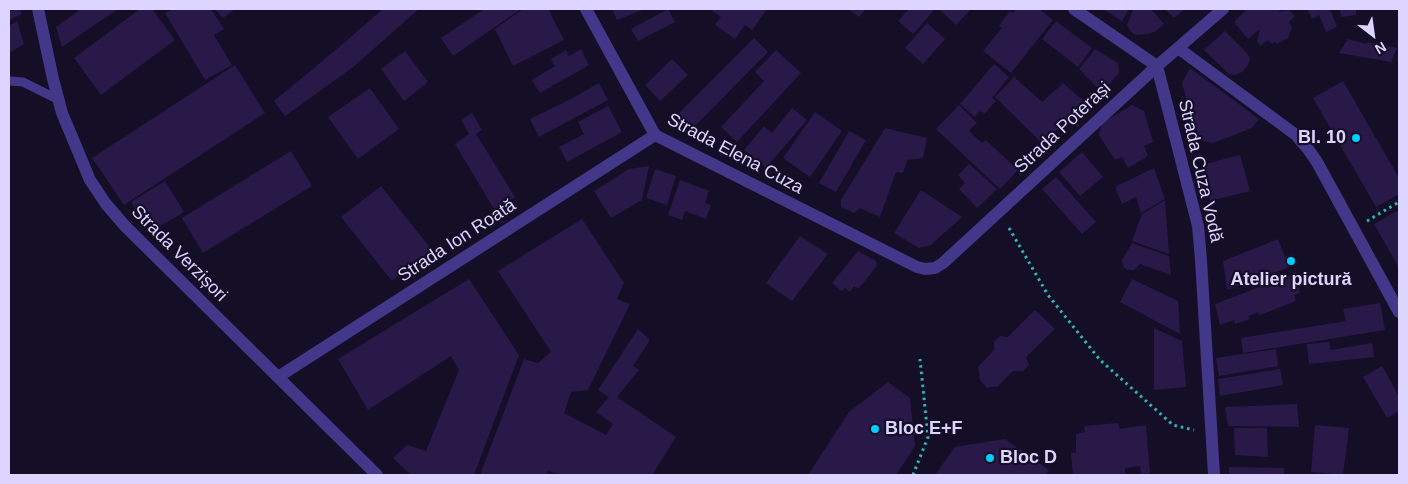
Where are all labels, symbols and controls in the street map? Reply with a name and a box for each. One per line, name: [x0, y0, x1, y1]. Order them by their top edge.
north arrow: [1348, 10, 1398, 60]
text: N: [1372, 39, 1389, 57]
street label: Strada Poterași: [1010, 78, 1116, 178]
street label: Strada Cuza Vodă: [1173, 97, 1227, 245]
street label: Strada Elena Cuza: [663, 109, 807, 199]
place label: Bl. 10: [1298, 127, 1346, 149]
marker: Bl. 10: [1350, 132, 1362, 144]
street label: Strada Ion Roată: [394, 195, 520, 287]
street label: Strada Verzișori: [126, 201, 232, 307]
marker: Atelier pictură: [1285, 255, 1297, 267]
place label: Atelier pictură: [1230, 269, 1352, 291]
place label: Bloc E+F: [885, 418, 963, 440]
marker: Bloc E+F: [869, 423, 881, 435]
place label: Bloc D: [1000, 447, 1057, 469]
marker: Bloc D: [984, 452, 996, 464]

